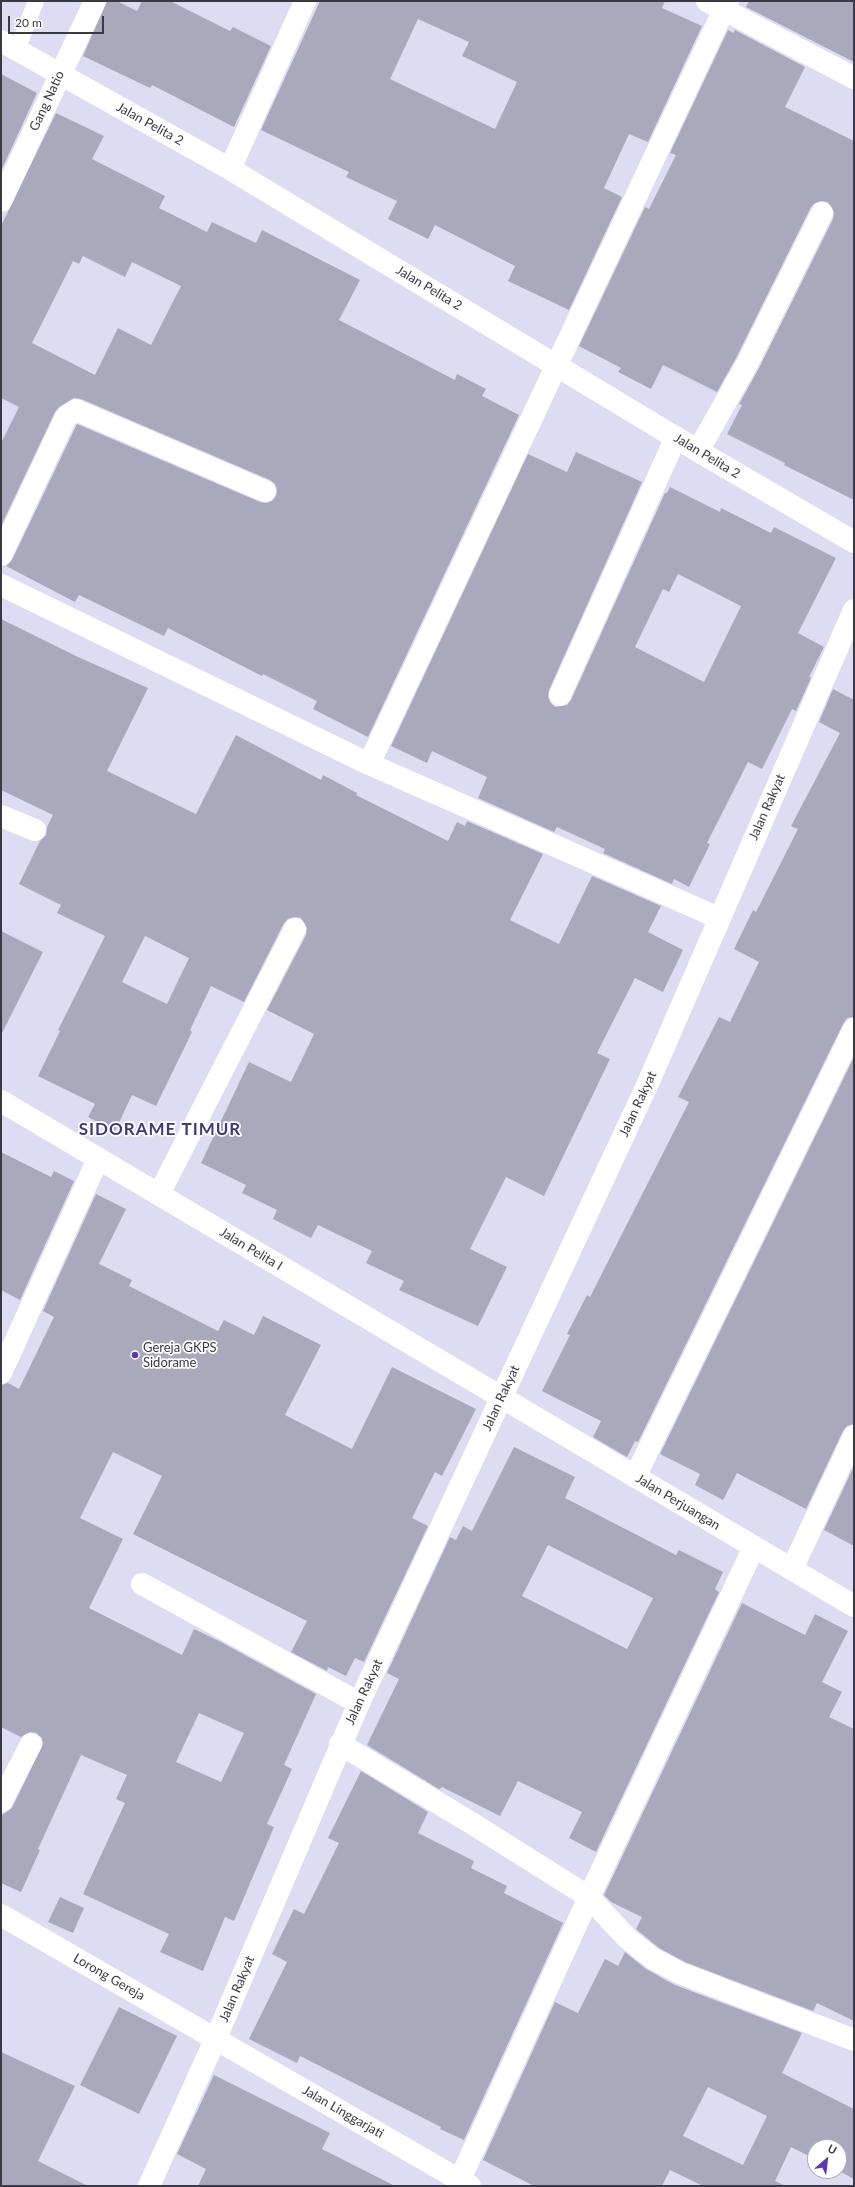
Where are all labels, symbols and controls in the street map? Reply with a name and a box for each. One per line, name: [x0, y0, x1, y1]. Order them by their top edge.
scale bar: [10, 8, 106, 34]
text: 20 m: [15, 15, 42, 30]
street label: Gang Natio: [26, 68, 68, 134]
street label: Jalan Pelita 2: [114, 99, 186, 149]
street label: Jalan Pelita 2: [393, 262, 465, 314]
street label: Jalan Pelita 2: [671, 430, 743, 482]
street label: Jalan Rakyat: [746, 772, 788, 842]
street label: Jalan Rakyat: [616, 1069, 660, 1139]
district label: SIDORAME TIMUR: [79, 1120, 241, 1140]
street label: Jalan Pelita I: [217, 1224, 285, 1274]
place label: Gereja GKPS Sidorame: [143, 1340, 216, 1371]
marker: Gereja GKPS Sidorame: [130, 1350, 140, 1360]
street label: Jalan Rakyat: [479, 1363, 523, 1433]
street label: Jalan Perjuangan: [633, 1471, 723, 1533]
street label: Jalan Rakyat: [342, 1657, 386, 1727]
street label: Lorong Gereja: [70, 1950, 148, 2004]
street label: Jalan Rakyat: [216, 1953, 258, 2025]
street label: Jalan Linggarjati: [300, 2082, 386, 2142]
north arrow: [807, 2139, 847, 2179]
text: U: [826, 2141, 839, 2156]

